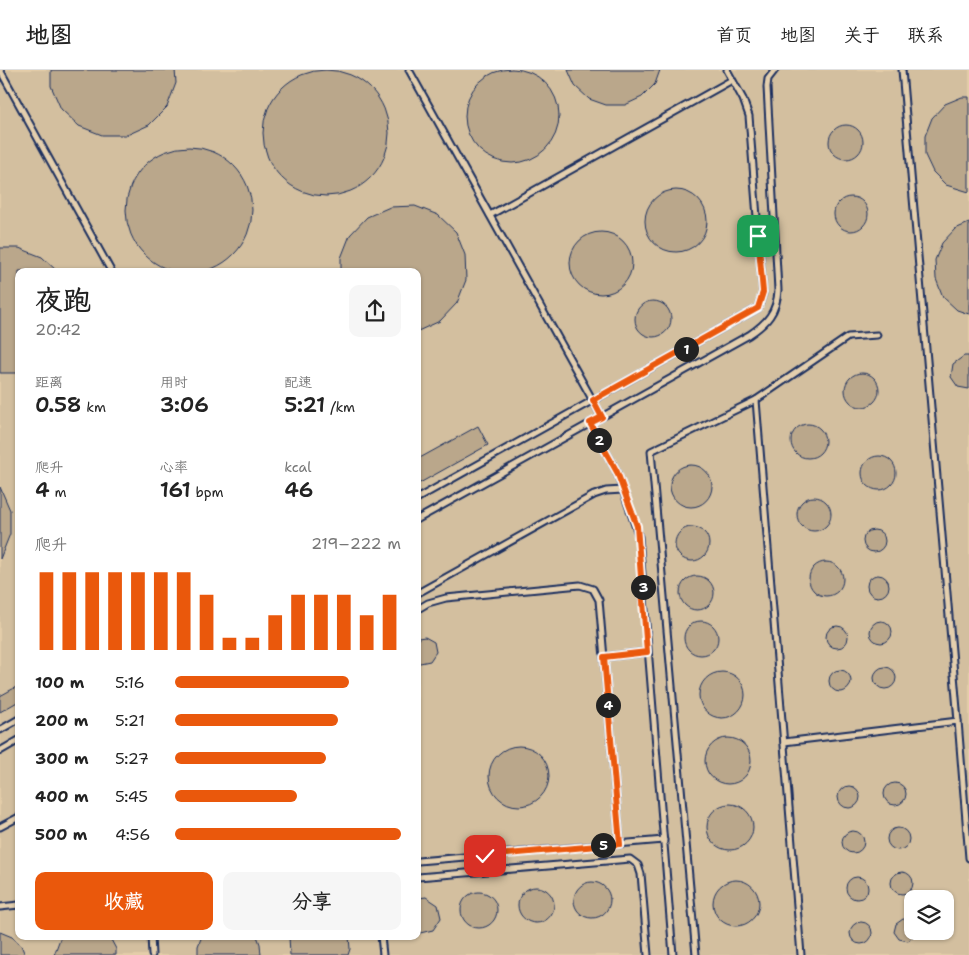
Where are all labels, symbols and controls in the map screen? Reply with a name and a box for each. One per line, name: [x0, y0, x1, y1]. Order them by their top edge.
text: 地图: [25, 19, 73, 51]
text: 首页: [716, 23, 752, 47]
text: 地图: [780, 23, 816, 47]
text: 关于: [844, 23, 880, 47]
text: 联系: [908, 23, 944, 47]
pin: [737, 215, 779, 257]
icon: arrive: [744, 222, 772, 250]
text: 夜跑: [35, 281, 91, 319]
button: share: [349, 285, 401, 337]
text: 20:42: [35, 319, 81, 340]
pin: 1: [674, 336, 698, 362]
text: 1: [683, 340, 690, 358]
text: 距离: [35, 373, 63, 391]
text: 用时: [160, 373, 188, 391]
text: 配速: [284, 373, 312, 391]
text: 0.58: [35, 391, 82, 419]
text: 3:06: [160, 391, 209, 419]
text: 5:21: [284, 391, 325, 419]
text: km: [82, 398, 106, 416]
text: /km: [325, 398, 355, 416]
pin: 2: [586, 428, 612, 452]
text: 2: [595, 431, 604, 449]
text: 爬升: [35, 458, 63, 476]
text: 心率: [160, 458, 188, 476]
text: kcal: [284, 458, 312, 476]
text: 4: [35, 476, 50, 504]
text: 161: [160, 476, 191, 504]
text: 46: [284, 476, 314, 504]
text: m: [50, 483, 67, 501]
text: bpm: [191, 483, 224, 501]
text: 219–222 m: [311, 533, 401, 554]
text: 爬升: [35, 534, 67, 555]
pin: 3: [630, 574, 656, 600]
text: 3: [639, 578, 648, 596]
text: 100 m: [35, 672, 84, 693]
text: 5:16: [115, 672, 145, 693]
pin: 4: [596, 692, 620, 718]
text: 4: [604, 696, 613, 714]
text: 200 m: [35, 710, 88, 731]
text: 5:21: [115, 710, 145, 731]
text: 300 m: [35, 748, 89, 769]
text: 5:27: [115, 748, 149, 769]
text: 400 m: [35, 786, 89, 807]
text: 5:45: [115, 786, 148, 807]
text: 500 m: [35, 824, 87, 845]
text: 4:56: [115, 824, 150, 845]
pin: 5: [590, 832, 616, 858]
pin: [464, 835, 506, 877]
text: 5: [599, 836, 608, 854]
icon: check: [471, 842, 499, 870]
button: 收藏: [35, 872, 213, 930]
button: 分享: [223, 872, 401, 930]
map controls: [904, 890, 954, 940]
button: layers: [904, 890, 954, 940]

